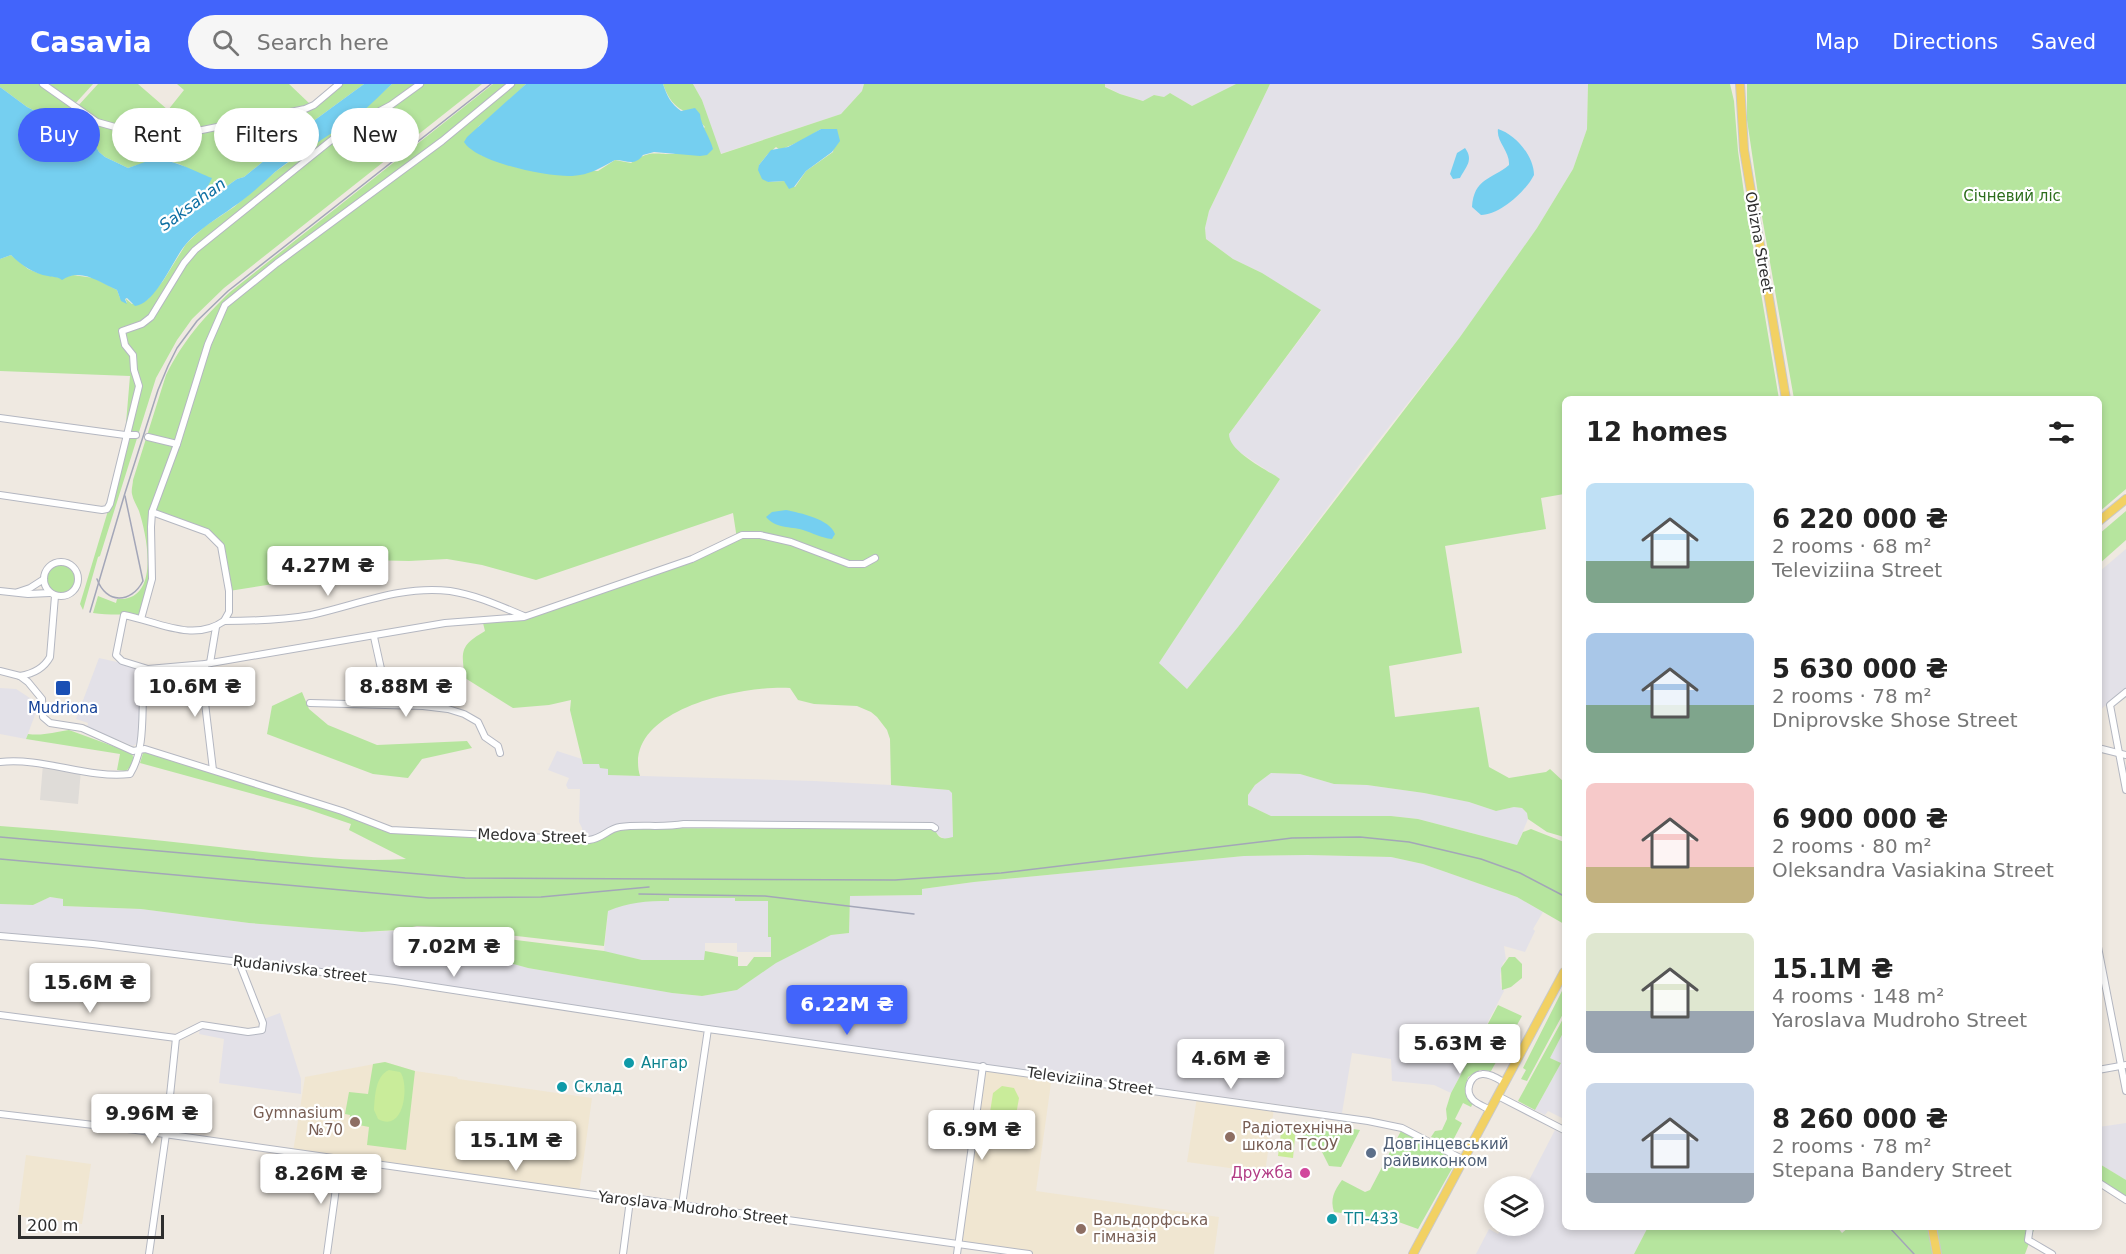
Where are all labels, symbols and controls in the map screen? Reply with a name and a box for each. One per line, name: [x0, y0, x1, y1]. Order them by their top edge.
search box: [188, 15, 608, 69]
text: Casavia: [30, 26, 152, 59]
icon: search: [209, 26, 242, 59]
text: Search here: [257, 30, 389, 55]
text: Map: [1815, 30, 1859, 54]
text: Directions: [1892, 30, 1998, 54]
text: Saved: [2031, 30, 2096, 54]
chip: Buy: [18, 108, 100, 162]
chip: Rent: [112, 108, 202, 162]
chip: Filters: [214, 108, 319, 162]
chip: New: [331, 108, 419, 162]
water label: Saksahan: [155, 174, 229, 235]
park label: Січневий ліс: [1963, 187, 2061, 205]
street label: Obizna Street: [1741, 190, 1777, 294]
icon: filters: [2045, 416, 2078, 449]
text: 12 homes: [1586, 417, 1728, 447]
text: 6 220 000 ₴: [1772, 504, 1948, 534]
icon: home: [1634, 507, 1706, 579]
text: 2 rooms · 68 m²: [1772, 534, 1932, 558]
pin: 4.27M ₴: [273, 546, 383, 597]
text: 4.27M ₴: [281, 553, 375, 577]
text: Televiziina Street: [1772, 558, 1942, 582]
text: 5 630 000 ₴: [1772, 654, 1948, 684]
icon: home: [1634, 657, 1706, 729]
pin: 10.6M ₴: [140, 667, 250, 718]
pin: 8.88M ₴: [351, 667, 461, 718]
text: 10.6M ₴: [148, 674, 242, 698]
text: 8.88M ₴: [359, 674, 453, 698]
marker: Mudriona: [54, 679, 72, 697]
text: 2 rooms · 78 m²: [1772, 684, 1932, 708]
place label: Mudriona: [28, 699, 98, 717]
text: Dniprovske Shose Street: [1772, 708, 2018, 732]
text: 6 900 000 ₴: [1772, 804, 1948, 834]
icon: home: [1634, 807, 1706, 879]
street label: Medova Street: [477, 825, 587, 847]
text: 2 rooms · 80 m²: [1772, 834, 1932, 858]
text: Oleksandra Vasiakina Street: [1772, 858, 2054, 882]
pin: 7.02M ₴: [399, 927, 509, 978]
text: 7.02M ₴: [407, 934, 501, 958]
street label: Rudanivska street: [232, 952, 368, 986]
text: 15.1M ₴: [1772, 954, 1893, 984]
icon: home: [1634, 957, 1706, 1029]
pin: 15.6M ₴: [35, 963, 145, 1014]
text: 15.6M ₴: [43, 970, 137, 994]
text: 4 rooms · 148 m²: [1772, 984, 1944, 1008]
pin: 6.22M ₴: [792, 985, 902, 1036]
text: 6.22M ₴: [800, 992, 894, 1016]
text: Yaroslava Mudroho Street: [1772, 1008, 2027, 1032]
pin: 5.63M ₴: [1405, 1024, 1515, 1075]
text: 5.63M ₴: [1413, 1031, 1507, 1055]
pin: 4.6M ₴: [1182, 1039, 1280, 1090]
text: 4.6M ₴: [1191, 1046, 1271, 1070]
place label: Ангар: [641, 1054, 688, 1072]
marker: Ангар: [622, 1056, 636, 1070]
street label: Televiziina Street: [1025, 1063, 1155, 1099]
place label: Склад: [574, 1078, 623, 1096]
marker: Склад: [555, 1080, 569, 1094]
pin: 9.96M ₴: [97, 1094, 207, 1145]
text: 9.96M ₴: [105, 1101, 199, 1125]
place label: Gymnasium №70: [253, 1104, 343, 1139]
text: 8 260 000 ₴: [1772, 1104, 1948, 1134]
icon: home: [1634, 1107, 1706, 1179]
pin: 6.9M ₴: [933, 1110, 1031, 1161]
marker: Gymnasium №70: [348, 1115, 362, 1129]
text: 6.9M ₴: [942, 1117, 1022, 1141]
place label: Радіотехнічна школа ТСОУ: [1242, 1119, 1353, 1154]
pin: 15.1M ₴: [461, 1121, 571, 1172]
text: 15.1M ₴: [469, 1128, 563, 1152]
marker: Радіотехнічна школа ТСОУ: [1223, 1130, 1237, 1144]
text: 2 rooms · 78 m²: [1772, 1134, 1932, 1158]
place label: Довгінцевський райвиконком: [1383, 1135, 1509, 1170]
marker: Довгінцевський райвиконком: [1364, 1146, 1378, 1160]
pin: 8.26M ₴: [266, 1154, 376, 1205]
text: Stepana Bandery Street: [1772, 1158, 2012, 1182]
text: 8.26M ₴: [274, 1161, 368, 1185]
place label: Дружба: [1231, 1164, 1293, 1182]
marker: Дружба: [1298, 1166, 1312, 1180]
map controls: [1484, 1176, 1544, 1236]
button: layers: [1484, 1176, 1544, 1236]
street label: Yaroslava Mudroho Street: [596, 1187, 789, 1229]
place label: ТП-433: [1343, 1210, 1399, 1228]
place label: Вальдорфська гімназія: [1093, 1211, 1208, 1246]
scale bar: [18, 1212, 164, 1240]
marker: ТП-433: [1325, 1212, 1339, 1226]
text: 200 m: [27, 1216, 78, 1235]
marker: Вальдорфська гімназія: [1074, 1222, 1088, 1236]

